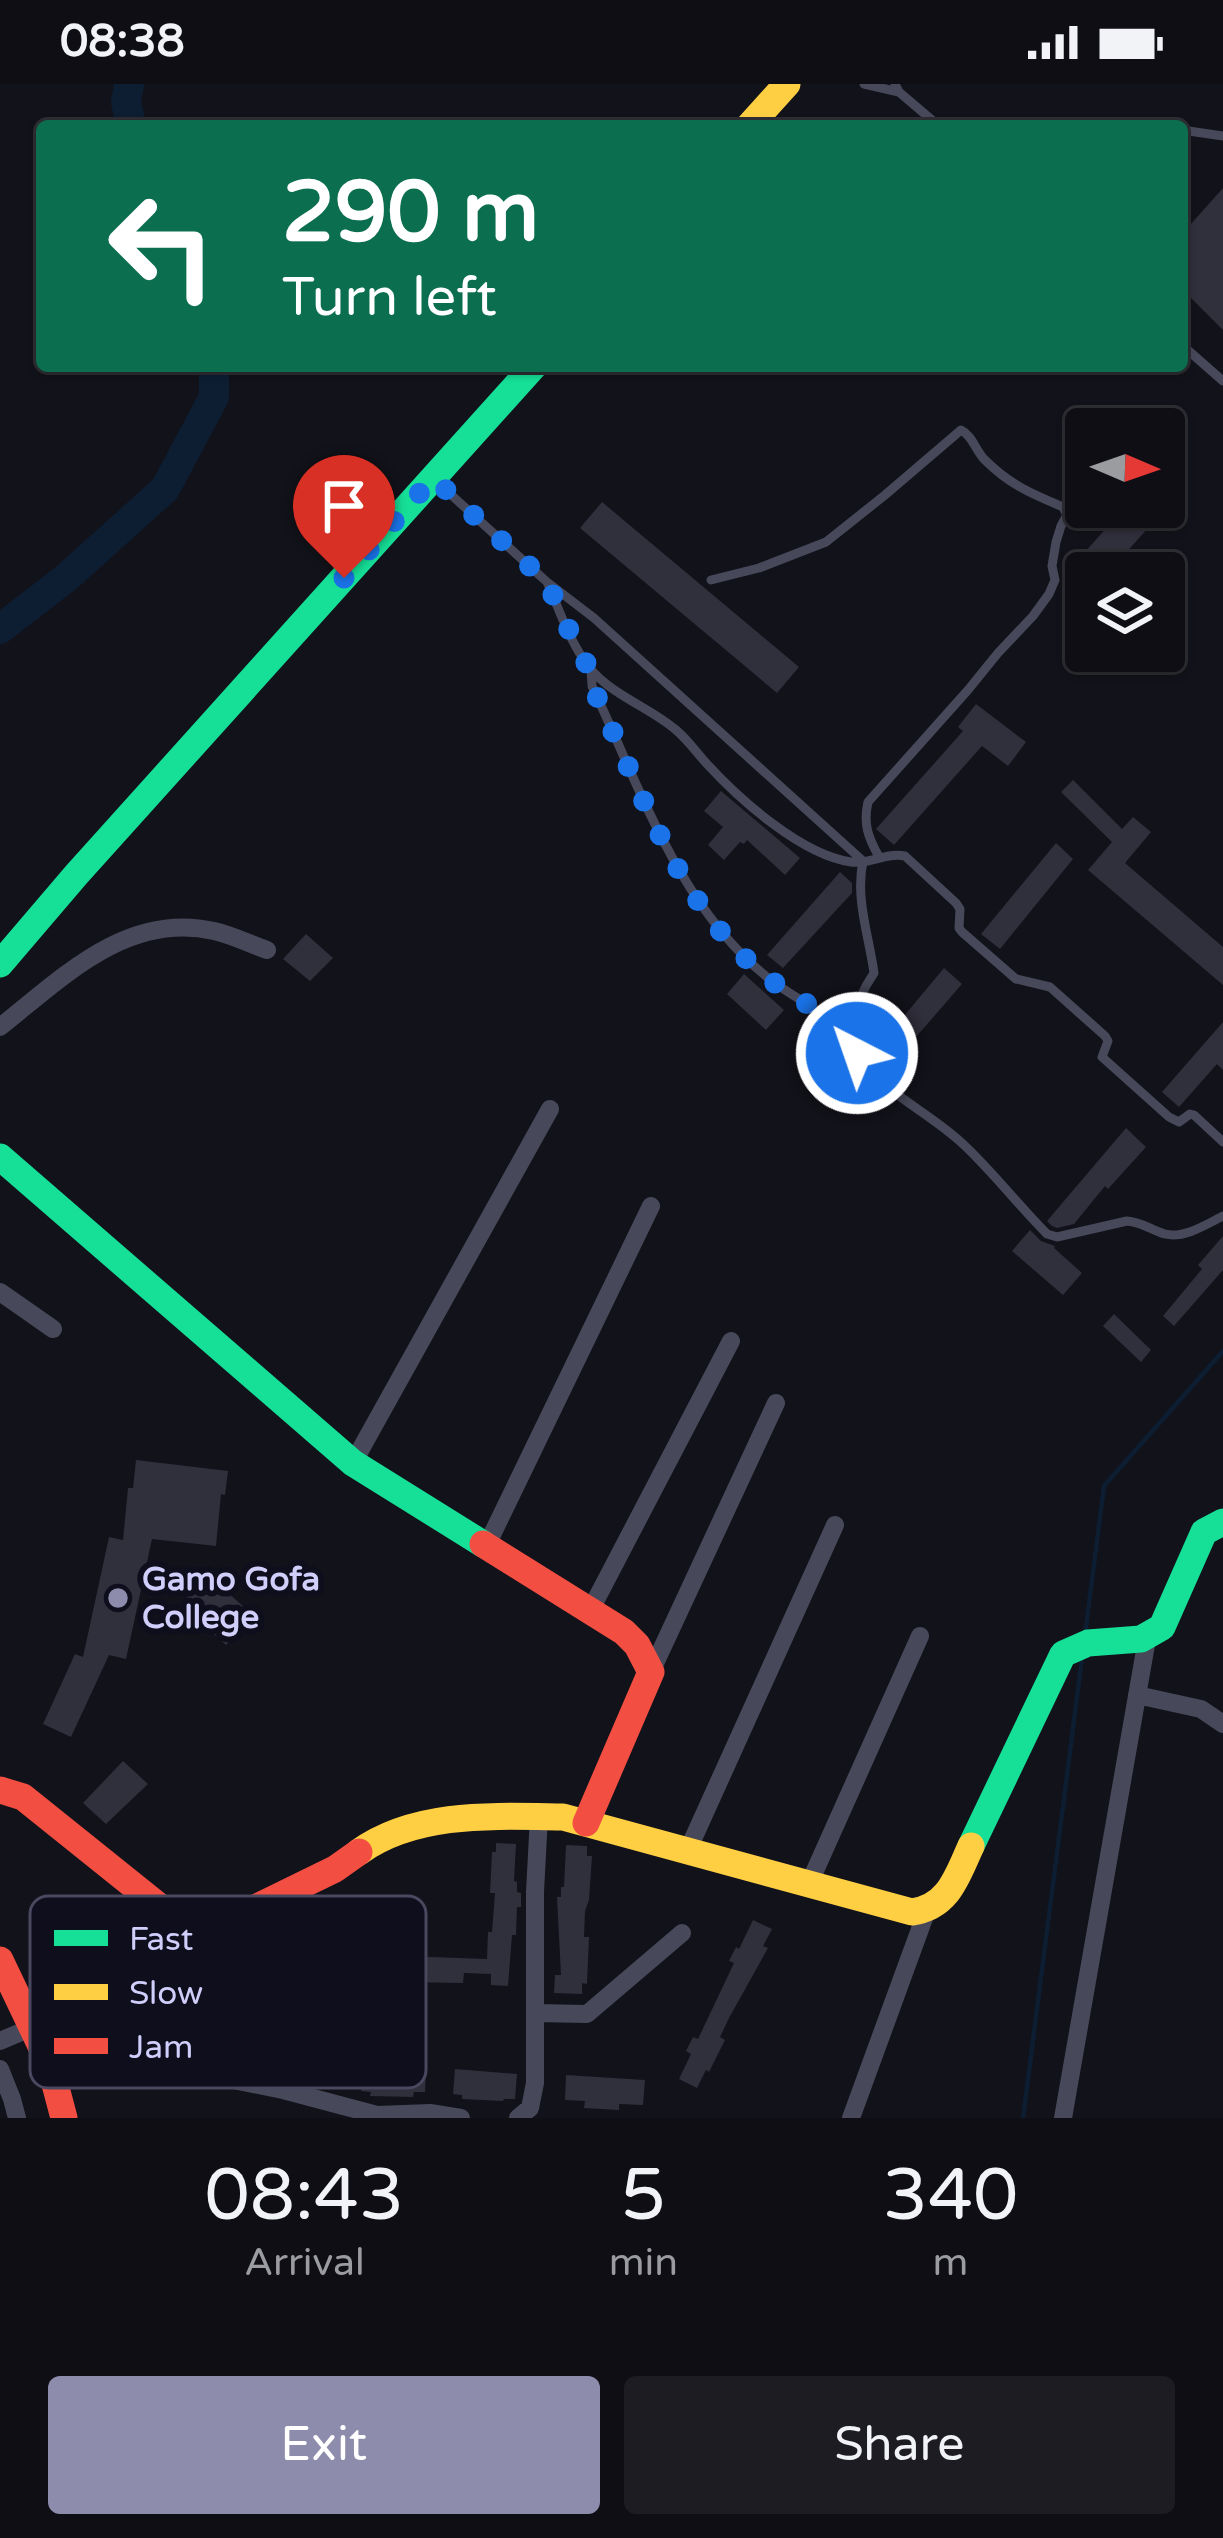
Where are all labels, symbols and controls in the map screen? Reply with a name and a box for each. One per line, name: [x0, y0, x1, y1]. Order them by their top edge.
text: 08:38: [60, 15, 185, 69]
text: 290 m: [282, 163, 539, 264]
icon: left: [84, 168, 240, 324]
text: Turn left: [282, 265, 497, 330]
north arrow: [1065, 408, 1185, 528]
map controls: [1065, 408, 1185, 672]
pin: [293, 455, 395, 578]
icon: arrive: [311, 473, 377, 539]
button: layers: [1065, 552, 1185, 672]
position arrow: [794, 990, 920, 1116]
place label: Gamo Gofa College: [142, 1560, 320, 1637]
marker: Gamo Gofa College: [105, 1585, 131, 1611]
legend: [30, 1896, 426, 2088]
text: Fast: [129, 1920, 193, 1959]
text: Slow: [129, 1974, 203, 2013]
text: Jam: [129, 2028, 193, 2067]
text: 08:43: [205, 2153, 404, 2240]
text: 5: [621, 2153, 666, 2240]
text: 340: [883, 2153, 1018, 2240]
text: Arrival: [244, 2239, 365, 2286]
text: min: [609, 2239, 678, 2286]
text: m: [933, 2239, 968, 2286]
button: Exit: [48, 2376, 600, 2514]
button: Share: [624, 2376, 1175, 2514]

